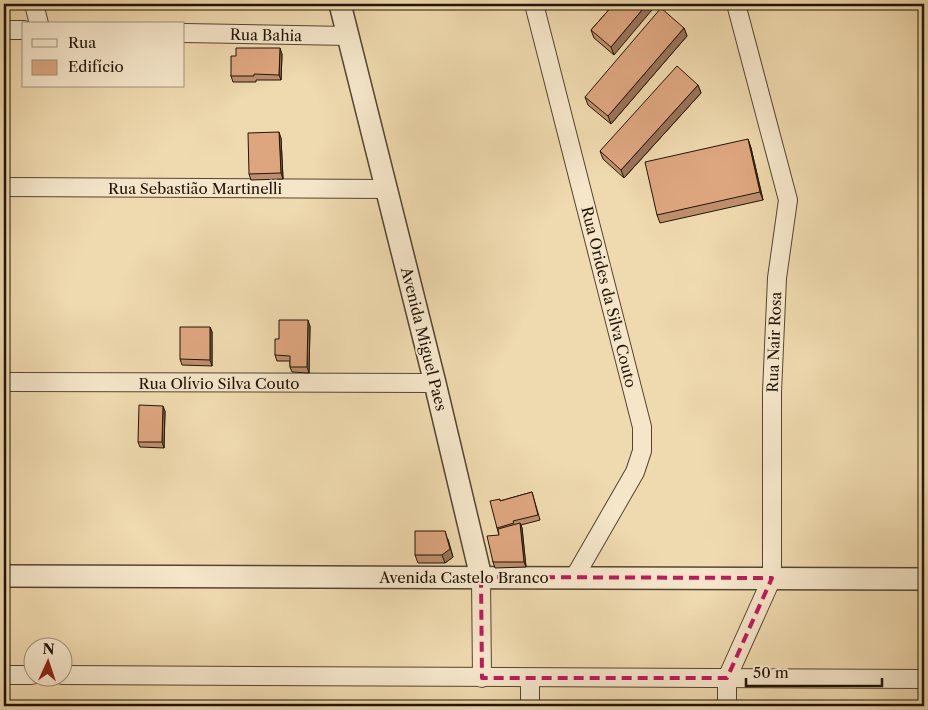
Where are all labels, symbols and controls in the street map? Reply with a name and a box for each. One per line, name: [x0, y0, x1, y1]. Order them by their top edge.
legend: [22, 22, 185, 88]
street label: Rua Bahia: [230, 25, 302, 45]
text: Rua: [68, 33, 96, 52]
text: Edifício: [68, 57, 124, 76]
street label: Rua Sebastião Martinelli: [108, 179, 282, 198]
street label: Rua Orides da Silva Couto: [577, 204, 641, 390]
street label: Avenida Miguel Paes: [397, 264, 451, 413]
street label: Rua Nair Rosa: [763, 291, 785, 393]
street label: Rua Olívio Silva Couto: [139, 374, 299, 393]
street label: Avenida Castelo Branco: [378, 568, 549, 587]
north arrow: [22, 638, 72, 688]
text: N: [42, 640, 55, 658]
scale bar: [746, 655, 882, 687]
text: 50 m: [753, 663, 789, 682]

